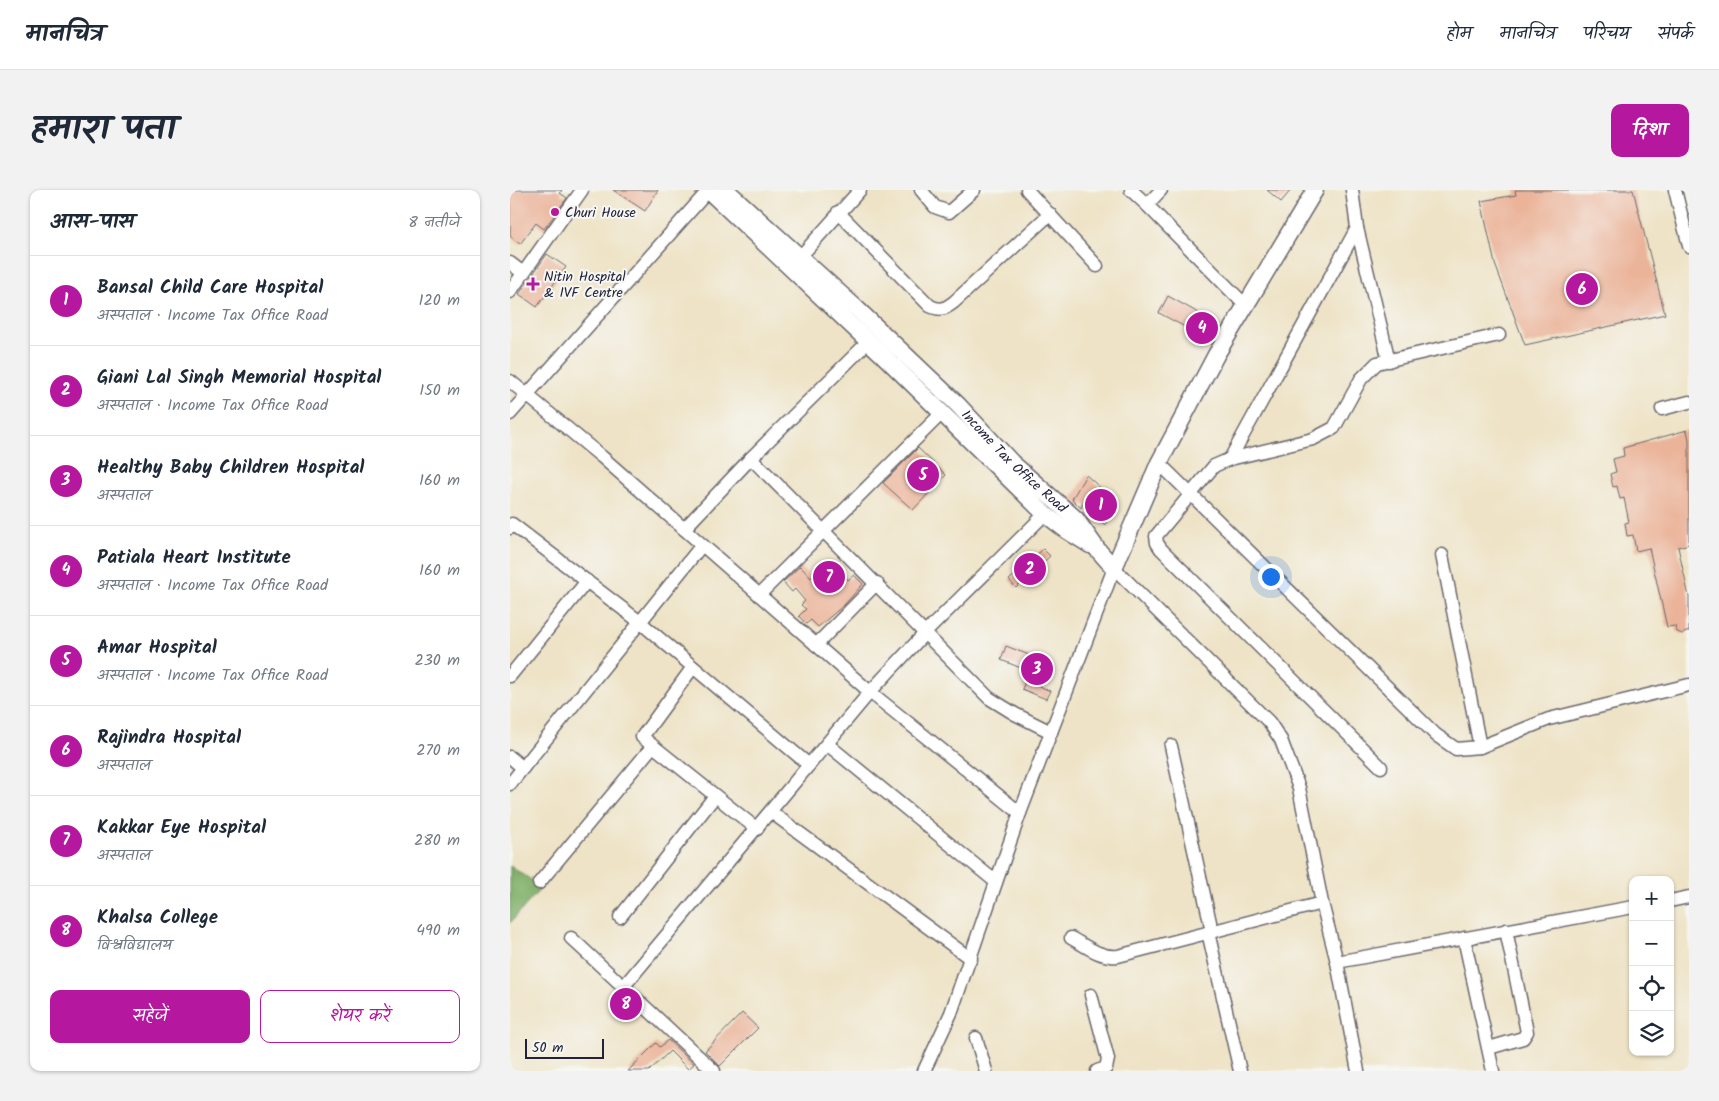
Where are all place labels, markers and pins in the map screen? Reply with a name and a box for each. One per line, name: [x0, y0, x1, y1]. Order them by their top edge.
place label: Churi House: [565, 202, 637, 224]
marker: Churi House: [549, 206, 561, 218]
place label: Nitin Hospital & IVF Centre: [544, 266, 626, 304]
pin: 6: [1566, 270, 1598, 308]
marker: Nitin Hospital & IVF Centre: [526, 277, 540, 291]
pin: 4: [1186, 309, 1218, 347]
pin: 5: [907, 456, 939, 494]
pin: 1: [1085, 486, 1117, 524]
pin: 2: [1014, 550, 1046, 588]
pin: 7: [813, 558, 845, 596]
pin: 3: [1021, 650, 1053, 688]
pin: 8: [610, 985, 642, 1023]

